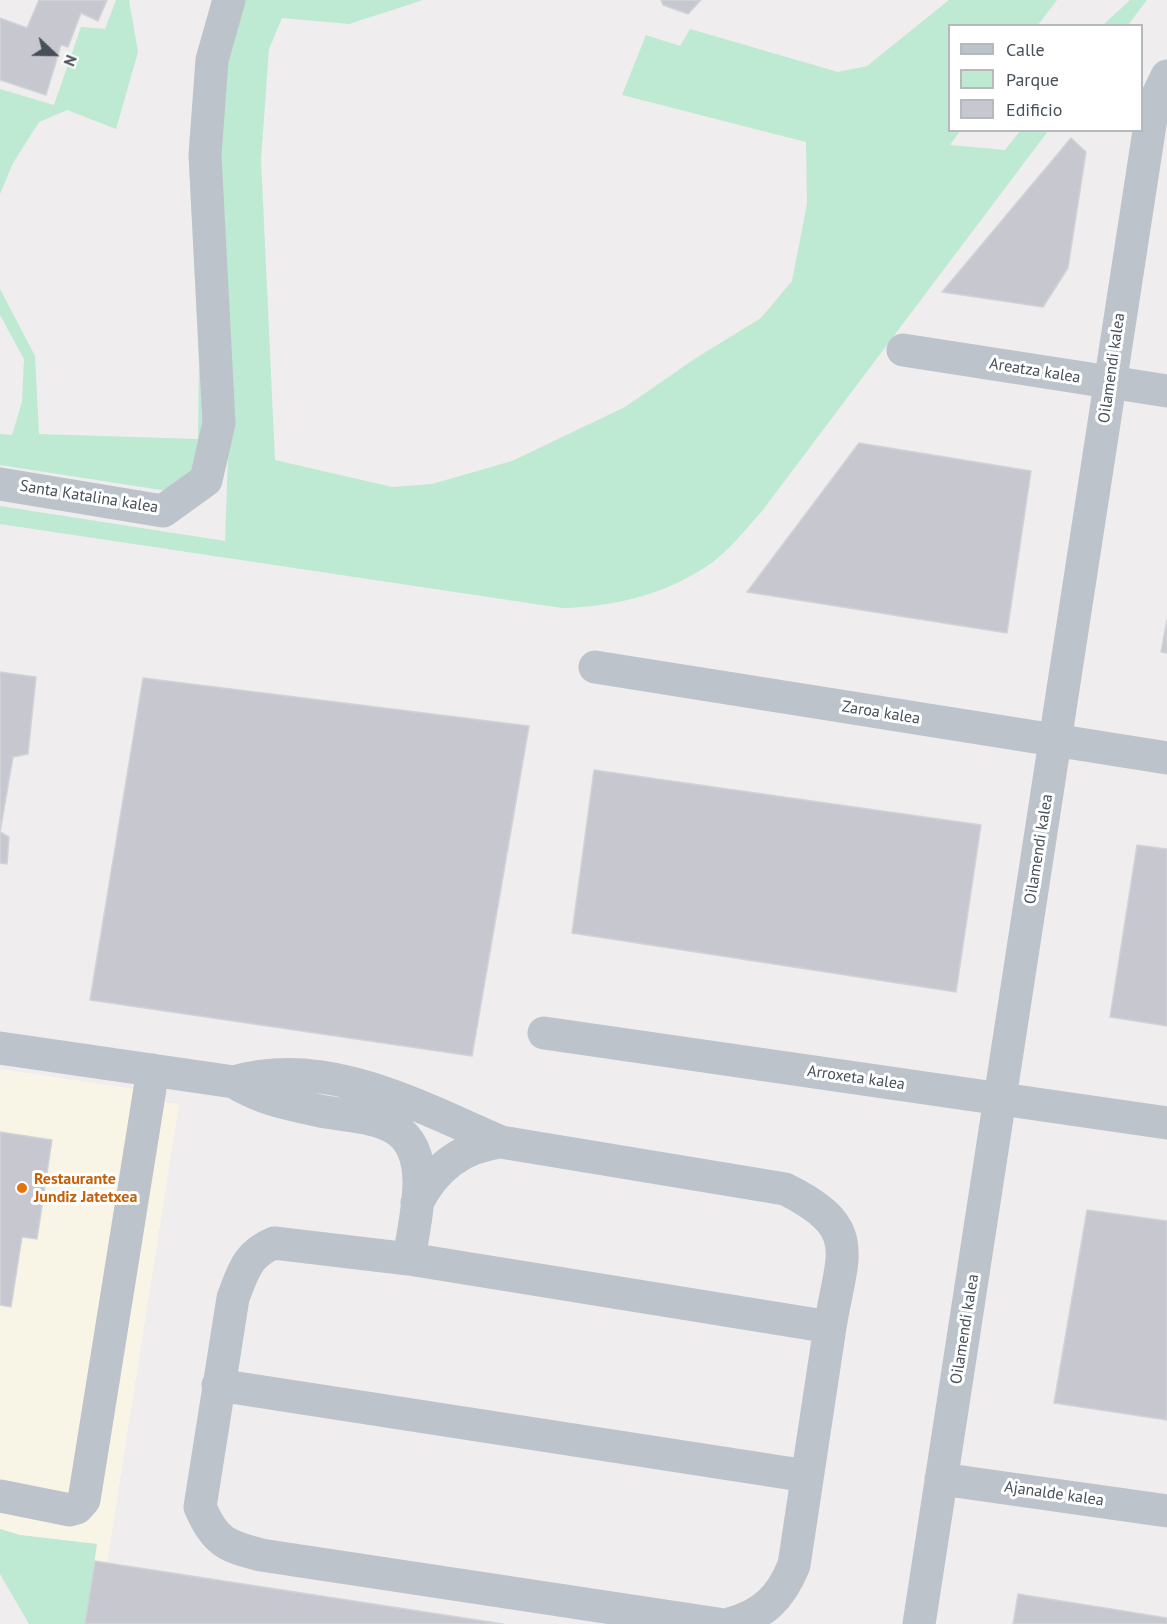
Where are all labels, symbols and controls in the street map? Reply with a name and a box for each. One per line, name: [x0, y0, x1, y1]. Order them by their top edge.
north arrow: [24, 24, 84, 84]
legend: [948, 24, 1143, 132]
text: Calle: [1006, 38, 1045, 61]
text: N: [59, 52, 82, 69]
text: Parque: [1006, 68, 1059, 91]
text: Edificio: [1006, 98, 1062, 121]
street label: Oilamendi kalea: [1095, 312, 1129, 424]
street label: Areatza kalea: [988, 354, 1082, 388]
street label: Santa Katalina kalea: [19, 477, 159, 517]
street label: Zaroa kalea: [841, 697, 921, 729]
street label: Oilamendi kalea: [1021, 793, 1057, 905]
street label: Arroxeta kalea: [806, 1062, 906, 1094]
place label: Restaurante Jundiz Jatetxea: [34, 1169, 137, 1207]
marker: Restaurante Jundiz Jatetxea: [15, 1181, 29, 1195]
street label: Oilamendi kalea: [947, 1273, 983, 1385]
street label: Ajanalde kalea: [1003, 1478, 1105, 1510]

